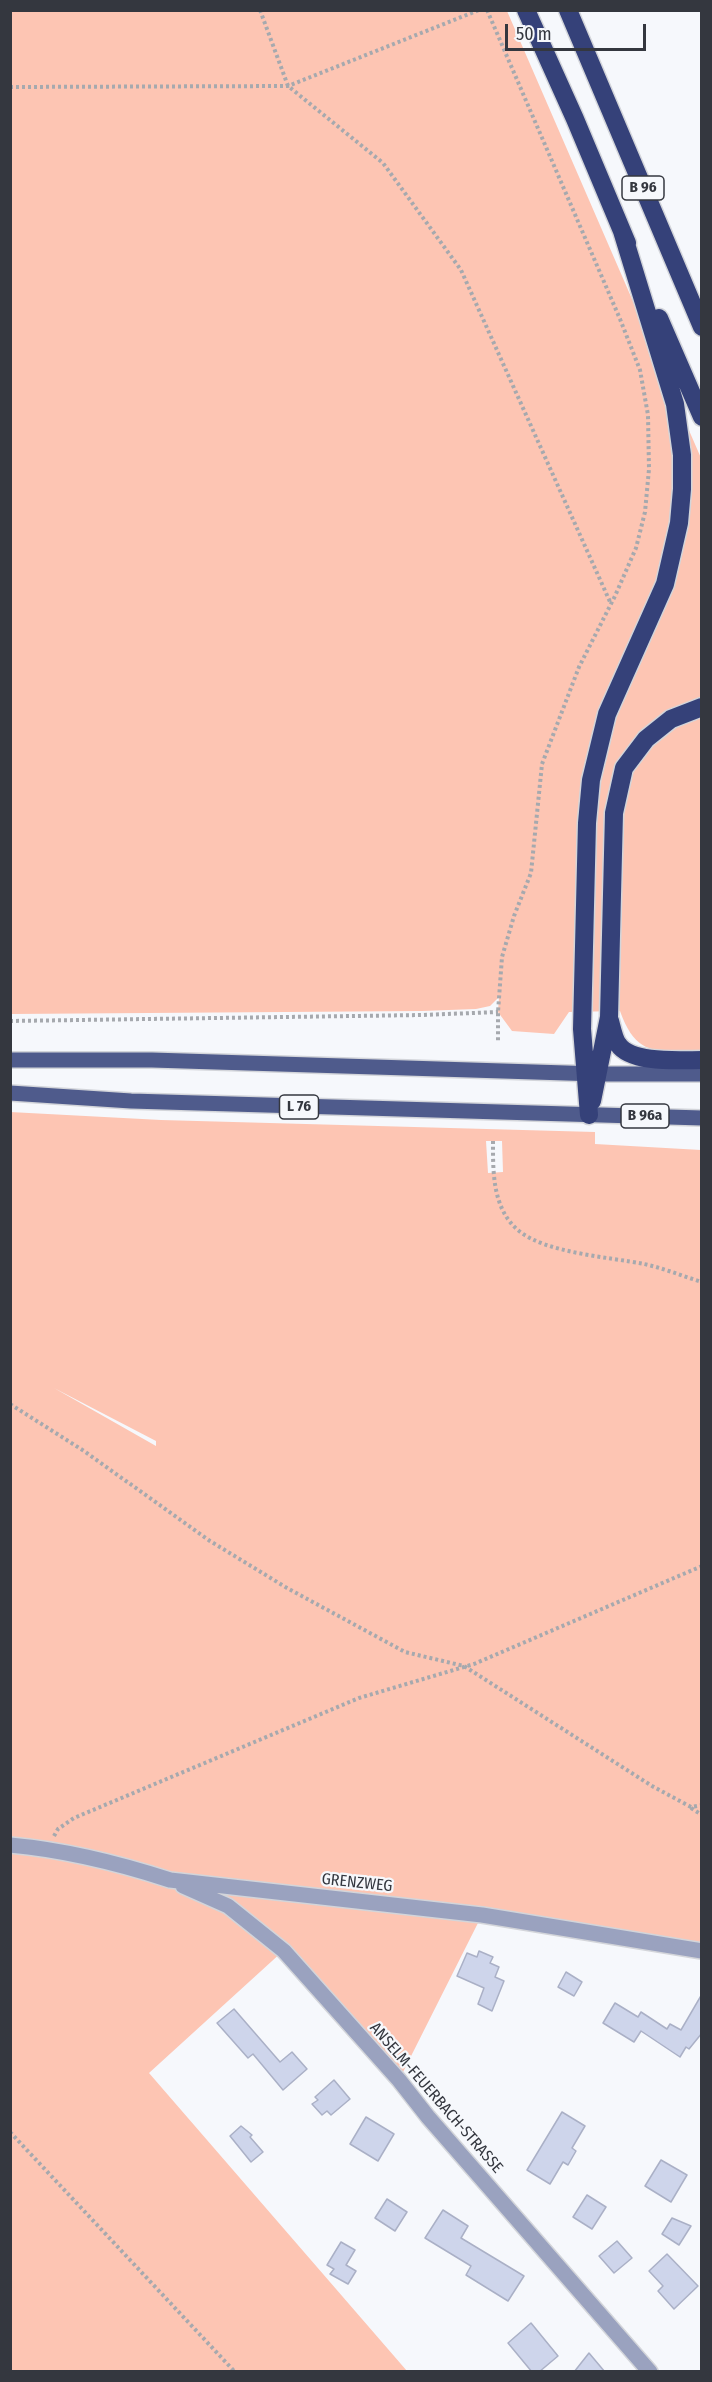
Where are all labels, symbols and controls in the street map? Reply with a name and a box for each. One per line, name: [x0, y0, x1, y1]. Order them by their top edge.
scale bar: [508, 12, 649, 50]
text: 50 m: [516, 23, 552, 45]
road number: B 96: [622, 176, 664, 200]
road number: L 76: [280, 1095, 318, 1119]
road number: B 96a: [621, 1104, 669, 1128]
street label: GRENZWEG: [321, 1870, 393, 1896]
street label: ANSELM-FEUERBACH-STRASSE: [365, 2019, 507, 2177]

